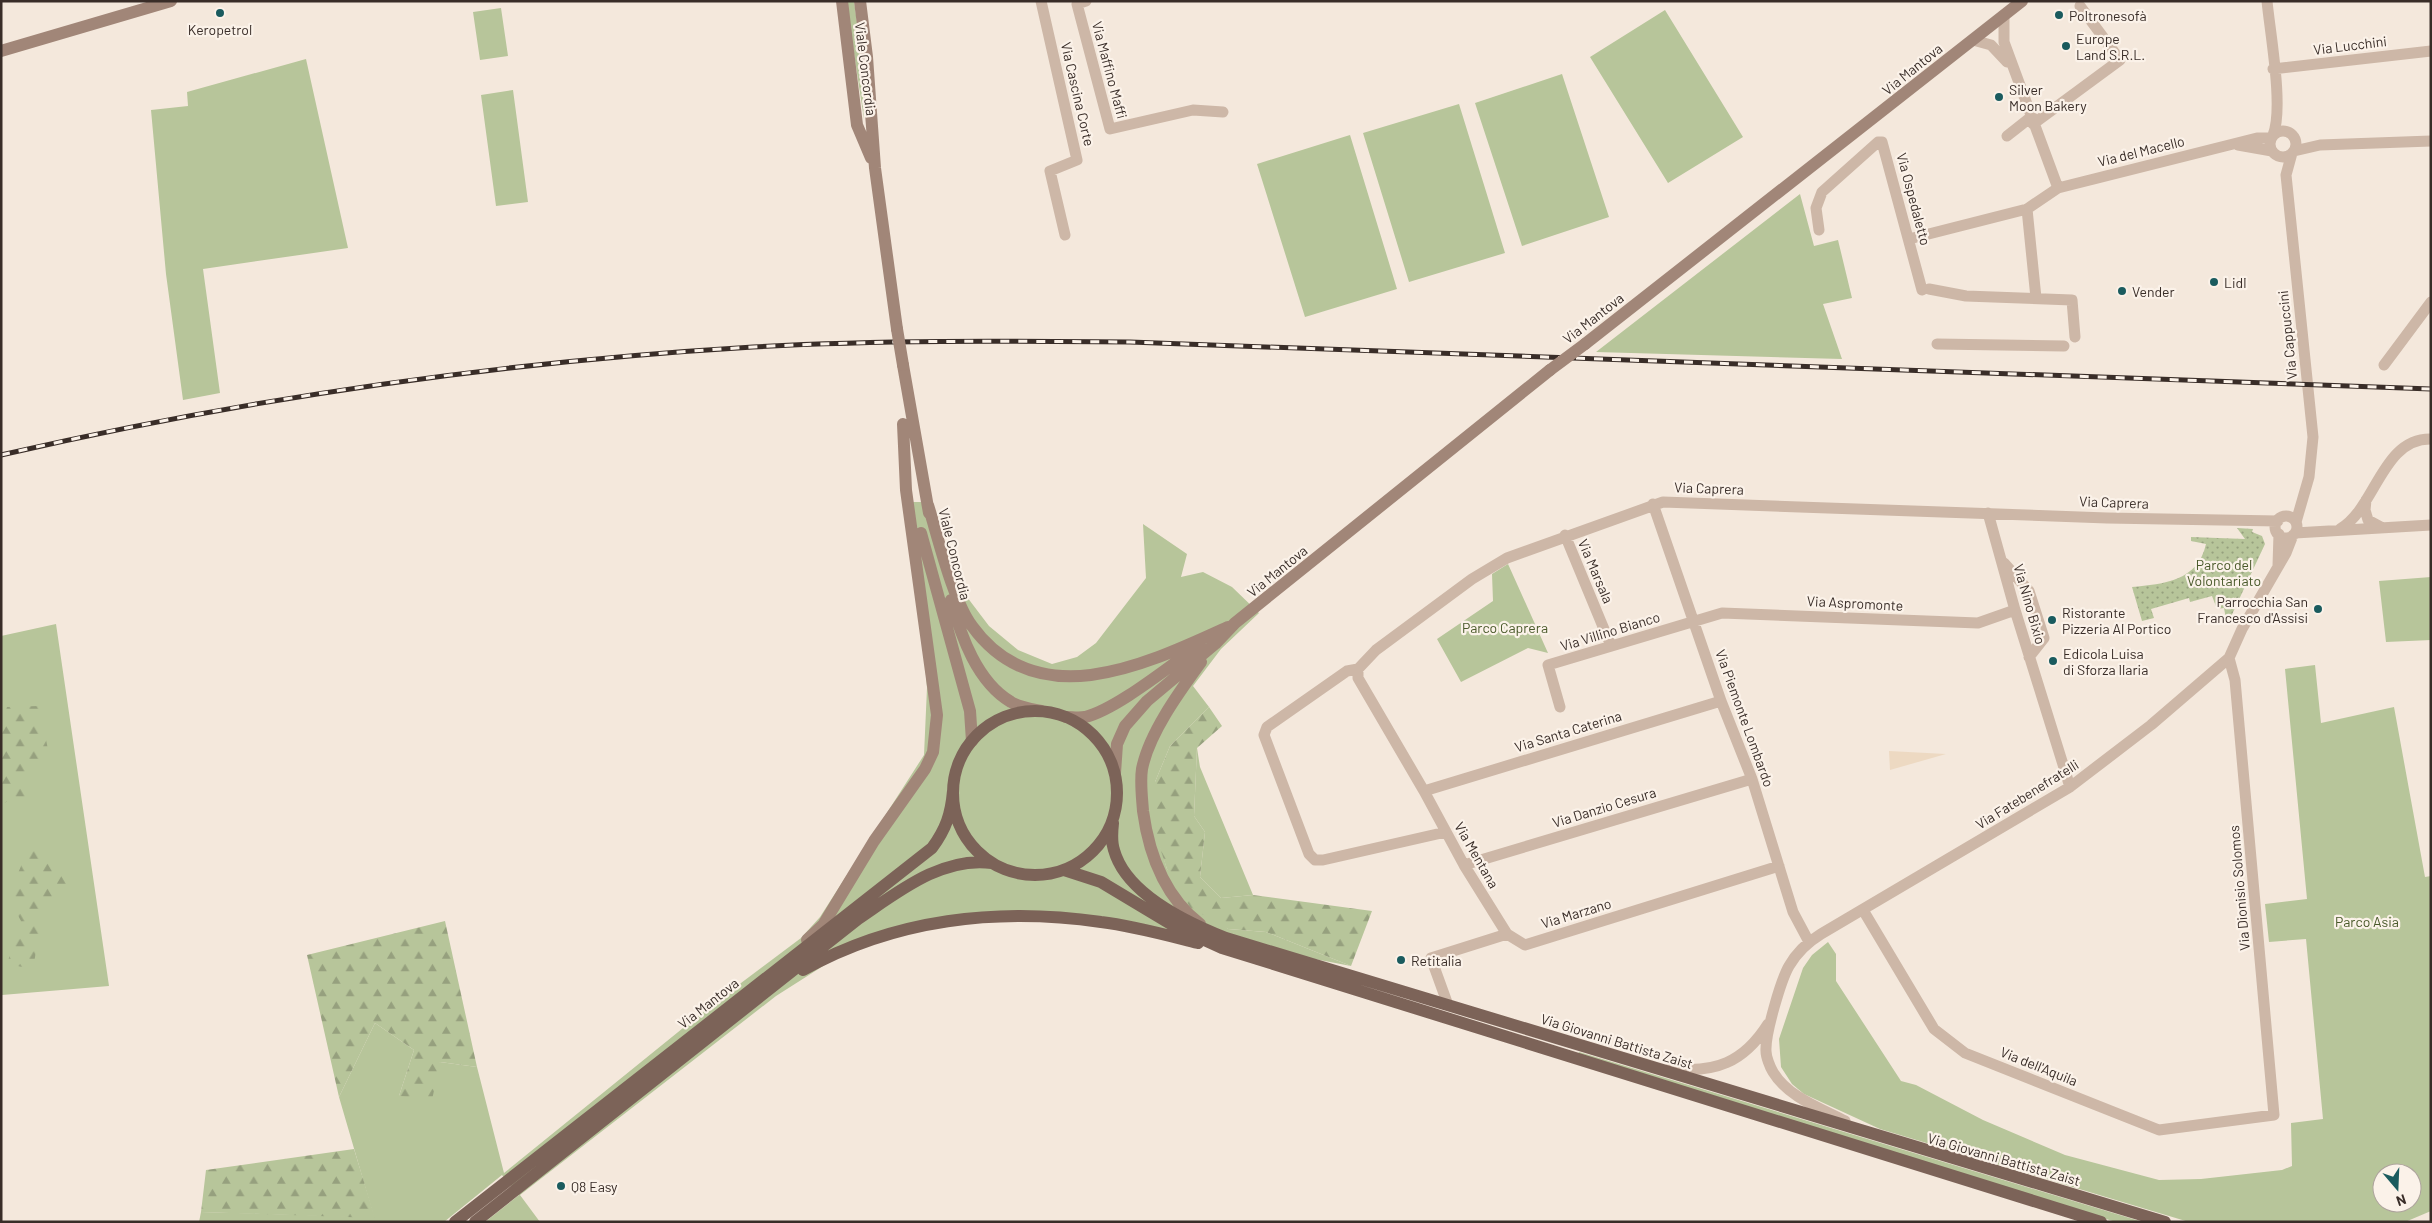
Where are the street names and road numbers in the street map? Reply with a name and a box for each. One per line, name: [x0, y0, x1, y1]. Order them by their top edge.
street label: Via Maffino Maffi: [1089, 19, 1131, 121]
street label: Viale Concordia: [852, 21, 880, 117]
street label: Via Lucchini: [2312, 32, 2388, 58]
street label: Via Cascina Corte: [1058, 40, 1098, 148]
street label: Via Mantova: [1879, 40, 1945, 98]
street label: Via del Macello: [2096, 132, 2186, 170]
street label: Via Ospedaletto: [1893, 151, 1935, 247]
street label: Via Mantova: [1559, 289, 1627, 347]
street label: Via Cappuccini: [2274, 290, 2300, 380]
street label: Via Caprera: [1674, 478, 1744, 498]
street label: Via Caprera: [2079, 492, 2149, 512]
street label: Viale Concordia: [935, 506, 975, 602]
street label: Via Marsala: [1575, 536, 1617, 606]
street label: Via Mantova: [1244, 542, 1310, 600]
street label: Via Nino Bixio: [2010, 562, 2050, 646]
street label: Via Aspromonte: [1806, 592, 1904, 614]
street label: Via Villino Bianco: [1558, 608, 1662, 654]
street label: Via Piemonte Lombardo: [1712, 647, 1778, 789]
street label: Via Santa Caterina: [1512, 707, 1624, 755]
street label: Via Fatebenefratelli: [1972, 756, 2082, 832]
street label: Via Danzio Cesura: [1550, 783, 1658, 831]
street label: Via Mentana: [1451, 819, 1503, 891]
street label: Via Dionisio Solomos: [2225, 824, 2253, 951]
street label: Via Marzano: [1539, 894, 1613, 932]
street label: Via Mantova: [674, 974, 742, 1032]
street label: Via Giovanni Battista Zaist: [1539, 1010, 1695, 1072]
street label: Via dell'Aquila: [1998, 1043, 2080, 1089]
street label: Via Giovanni Battista Zaist: [1926, 1129, 2082, 1189]

